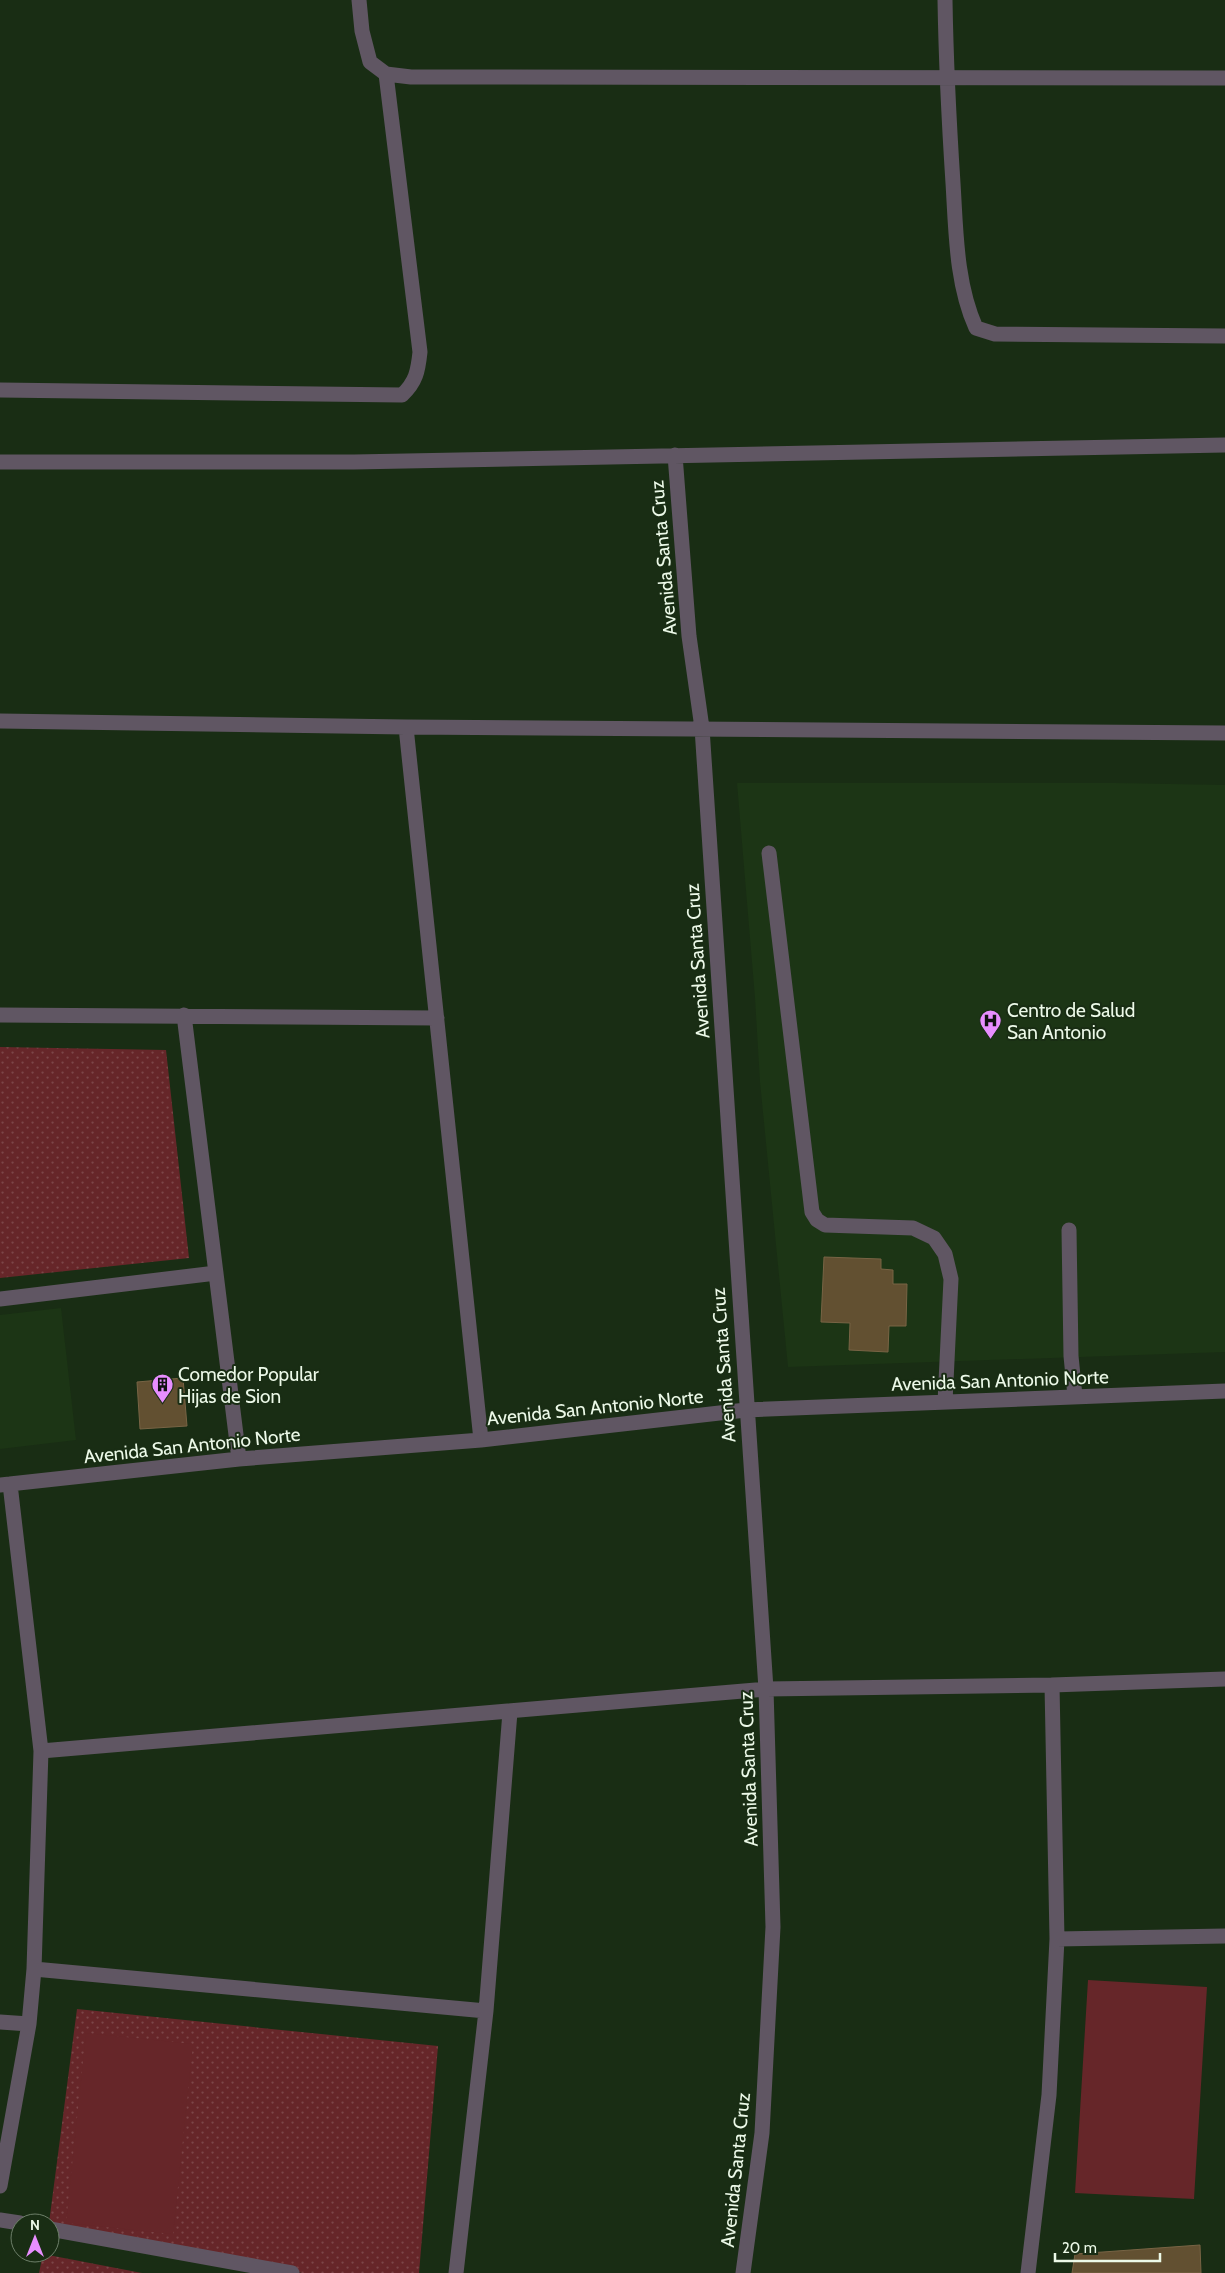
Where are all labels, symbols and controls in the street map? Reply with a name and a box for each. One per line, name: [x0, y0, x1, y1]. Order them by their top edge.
street label: Avenida Santa Cruz: [645, 479, 682, 636]
street label: Avenida Santa Cruz: [681, 883, 714, 1039]
place label: Centro de Salud San Antonio: [1007, 999, 1135, 1044]
hospital icon: Centro de Salud San Antonio: [979, 1009, 1003, 1040]
street label: Avenida Santa Cruz: [707, 1287, 740, 1443]
place label: Comedor Popular Hijas de Sion: [178, 1363, 319, 1408]
street label: Avenida San Antonio Norte: [891, 1365, 1109, 1396]
building icon: Comedor Popular Hijas de Sion: [150, 1373, 174, 1404]
street label: Avenida San Antonio Norte: [486, 1385, 705, 1430]
street label: Avenida San Antonio Norte: [83, 1423, 302, 1468]
street label: Avenida Santa Cruz: [734, 1691, 763, 1847]
street label: Avenida Santa Cruz: [716, 2091, 755, 2249]
north arrow: [10, 2213, 60, 2263]
text: N: [30, 2216, 40, 2234]
scale bar: [1055, 2230, 1160, 2262]
text: 20 m: [1062, 2239, 1097, 2257]

